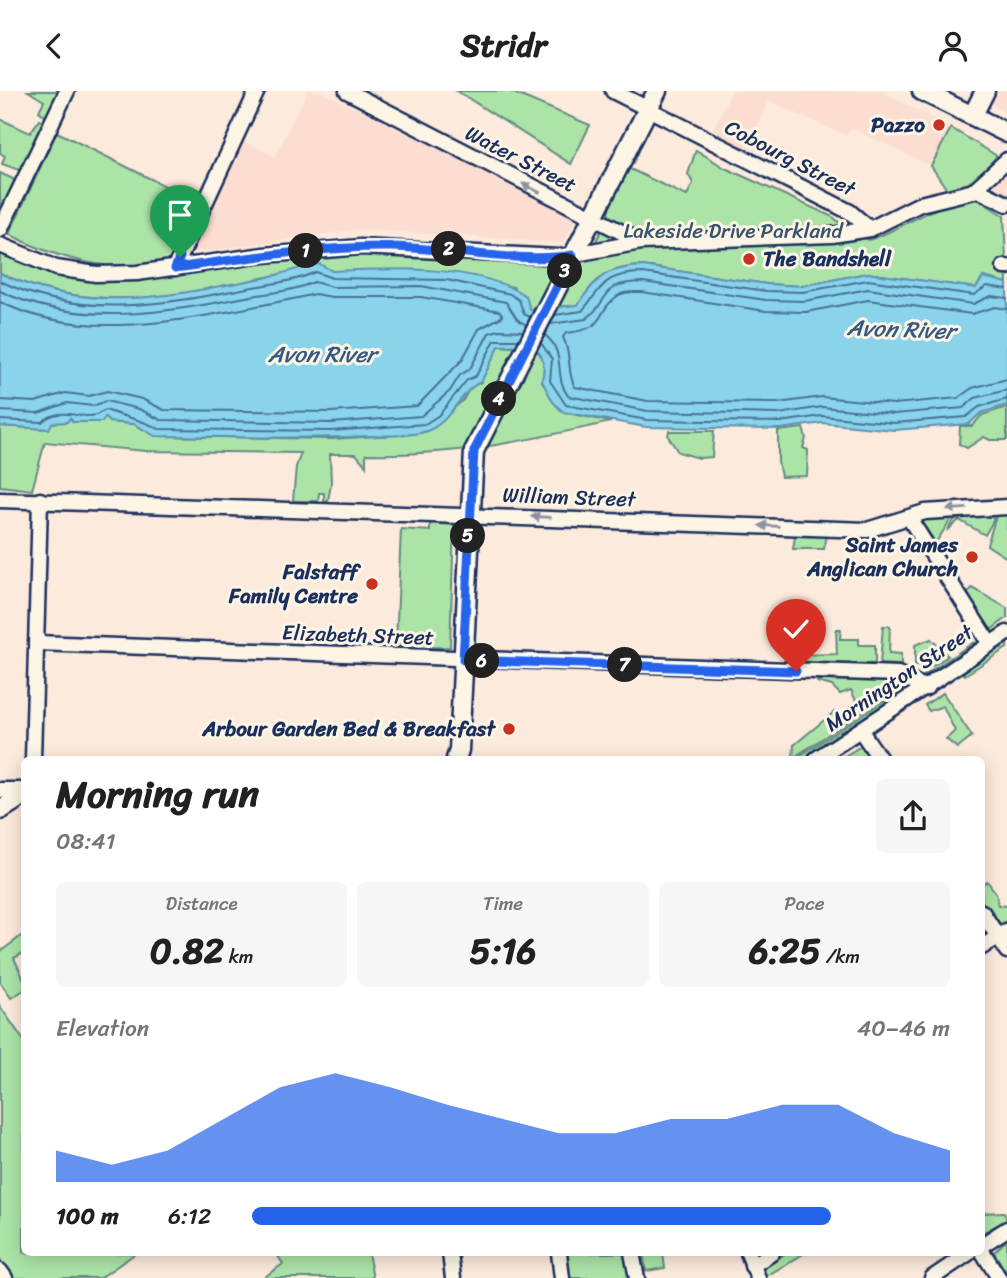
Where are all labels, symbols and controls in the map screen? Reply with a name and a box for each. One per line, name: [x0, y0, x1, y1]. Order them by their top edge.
text: Stridr: [460, 17, 547, 74]
icon: back: [35, 27, 73, 65]
icon: person: [934, 27, 972, 65]
place label: Pazzo: [871, 106, 925, 144]
street label: Cobourg Street: [718, 109, 864, 208]
street label: Water Street: [458, 115, 584, 203]
marker: Pazzo: [931, 117, 947, 133]
one-way arrow: [521, 182, 541, 193]
pin: [150, 185, 210, 257]
icon: arrive: [161, 196, 199, 234]
park label: Lakeside Drive Parkland: [624, 212, 844, 250]
pin: 2: [432, 231, 466, 267]
text: 2: [443, 232, 454, 265]
pin: 1: [288, 233, 324, 269]
text: 1: [301, 234, 310, 267]
place label: The Bandshell: [763, 240, 892, 278]
marker: The Bandshell: [741, 251, 757, 267]
pin: 3: [548, 253, 582, 289]
text: 3: [559, 254, 570, 287]
water label: Avon River: [846, 307, 960, 352]
water label: Avon River: [267, 334, 380, 375]
pin: 4: [482, 381, 516, 417]
text: 4: [493, 382, 504, 415]
street label: William Street: [502, 476, 638, 518]
one-way arrow: [946, 504, 968, 515]
one-way arrow: [530, 512, 552, 523]
pin: 5: [450, 519, 486, 553]
text: 5: [462, 519, 473, 552]
one-way arrow: [757, 520, 779, 531]
place label: Saint James Anglican Church: [806, 526, 959, 588]
marker: Saint James Anglican Church: [964, 549, 980, 565]
place label: Falstaff Family Centre: [228, 553, 361, 615]
marker: Falstaff Family Centre: [364, 576, 380, 592]
pin: [766, 599, 826, 671]
icon: check: [777, 610, 815, 648]
street label: Elizabeth Street: [281, 613, 435, 657]
street label: Mornington Street: [817, 613, 983, 742]
pin: 6: [464, 643, 500, 679]
text: 6: [476, 644, 487, 677]
pin: 7: [608, 647, 642, 683]
text: 7: [619, 648, 630, 681]
place label: Arbour Garden Bed & Breakfast: [202, 710, 497, 748]
marker: Arbour Garden Bed & Breakfast: [501, 721, 517, 737]
text: Morning run: [56, 761, 259, 828]
button: share: [876, 779, 950, 853]
text: 08:41: [56, 821, 116, 862]
text: Distance: [166, 887, 238, 920]
text: Time: [483, 887, 523, 920]
text: Pace: [784, 887, 824, 920]
text: 0.82: [150, 920, 224, 982]
text: 5:16: [470, 920, 536, 982]
text: 6:25: [749, 920, 821, 982]
text: km: [224, 940, 253, 973]
text: /km: [821, 940, 860, 973]
text: Elevation: [56, 1008, 149, 1049]
text: 40–46 m: [857, 1008, 950, 1049]
text: 100 m: [56, 1196, 119, 1237]
text: 6:12: [168, 1196, 211, 1237]

